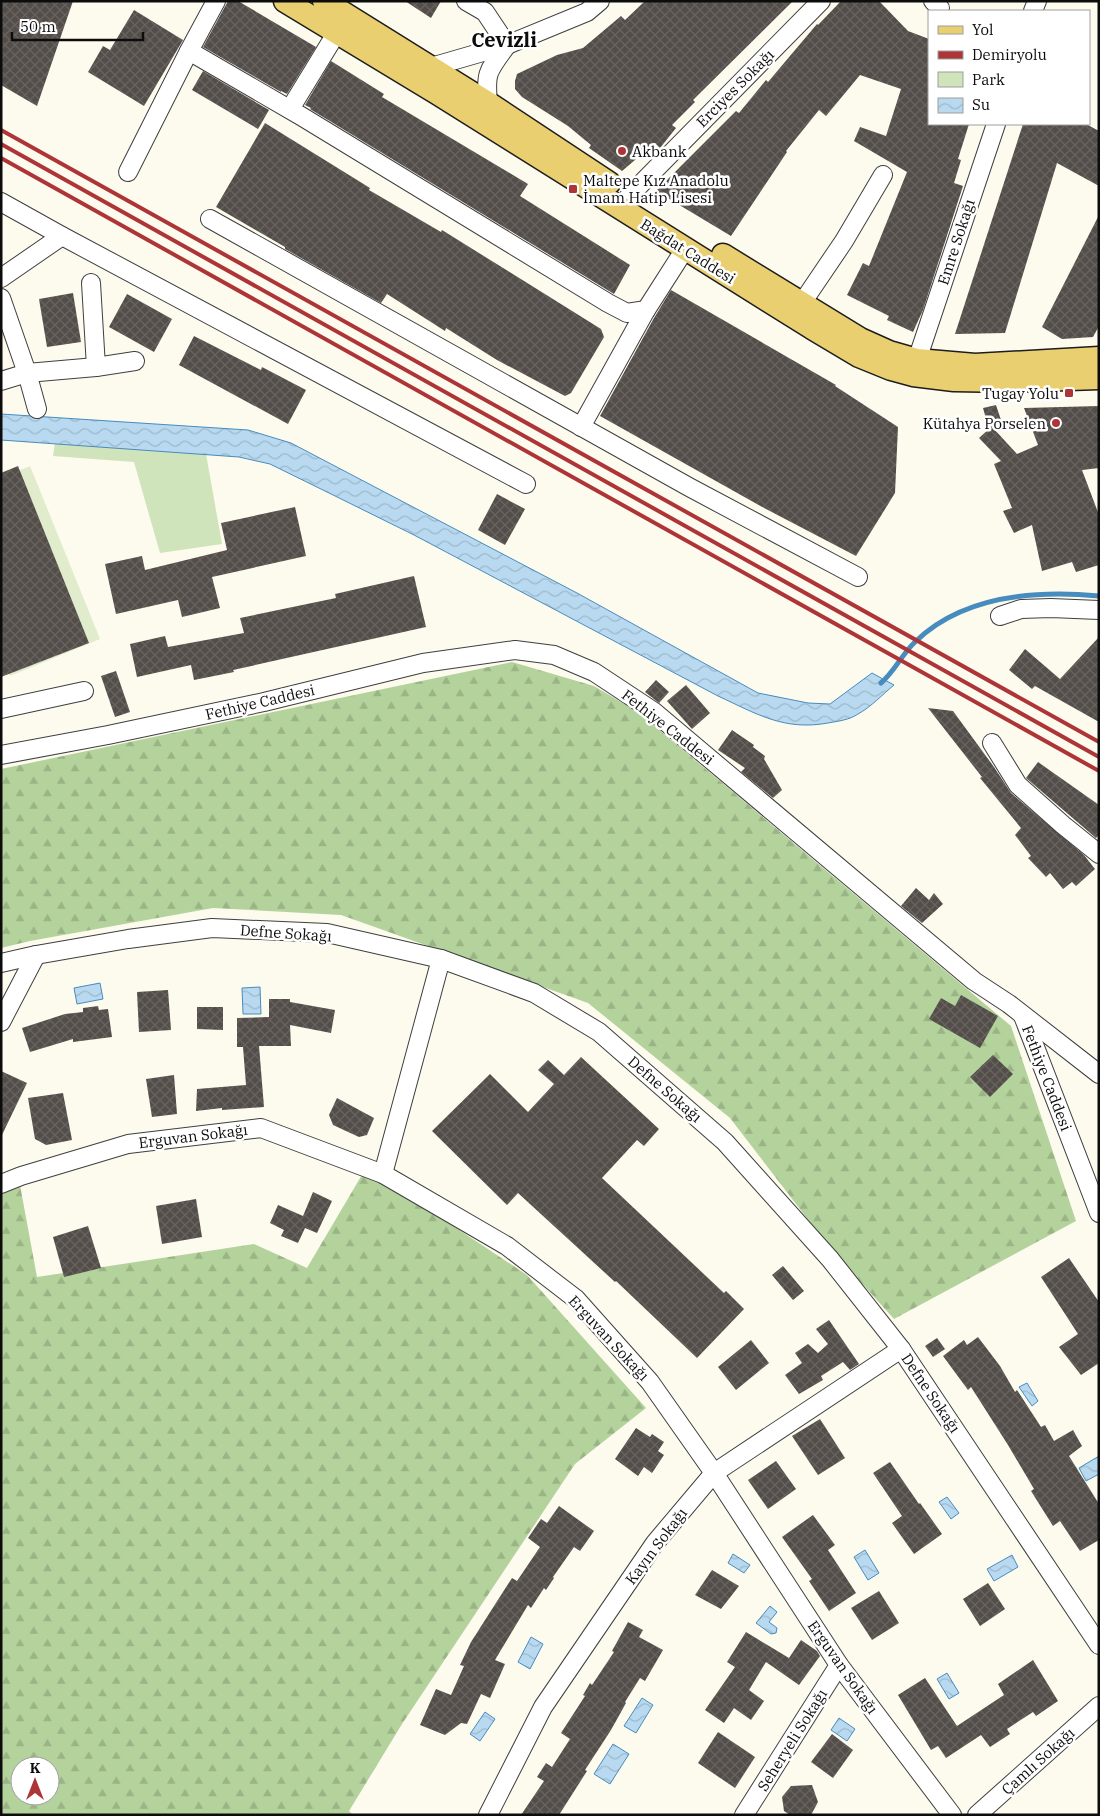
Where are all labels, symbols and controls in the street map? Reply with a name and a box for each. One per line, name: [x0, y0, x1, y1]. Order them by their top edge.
scale bar: [12, 10, 144, 42]
legend: [928, 10, 1090, 125]
text: 50 m: [20, 17, 56, 36]
text: Yol: [972, 20, 993, 39]
district label: Cevizli: [471, 26, 537, 53]
street label: Erciyes Sokağı: [692, 45, 778, 131]
text: Demiryolu: [972, 45, 1047, 64]
text: Park: [972, 70, 1005, 89]
text: Su: [972, 95, 990, 114]
place label: Akbank: [632, 142, 687, 161]
marker: Akbank: [616, 145, 628, 157]
place label: Maltepe Kız Anadolu İmam Hatip Lisesi: [583, 171, 729, 207]
marker: Maltepe Kız Anadolu İmam Hatip Lisesi: [567, 183, 579, 195]
street label: Emre Sokağı: [933, 196, 979, 287]
street label: Bağdat Caddesi: [637, 214, 739, 288]
place label: Tugay Yolu: [982, 384, 1059, 403]
marker: Tugay Yolu: [1063, 387, 1075, 399]
place label: Kütahya Porselen: [923, 414, 1046, 433]
marker: Kütahya Porselen: [1050, 417, 1062, 429]
street label: Fethiye Caddesi: [203, 680, 317, 724]
street label: Fethiye Caddesi: [618, 685, 718, 769]
street label: Defne Sokağı: [239, 920, 333, 946]
street label: Fethiye Caddesi: [1018, 1022, 1076, 1134]
street label: Defne Sokağı: [624, 1052, 706, 1127]
street label: Erguvan Sokağı: [137, 1120, 249, 1152]
street label: Erguvan Sokağı: [565, 1291, 654, 1385]
street label: Defne Sokağı: [897, 1350, 965, 1437]
street label: Kayın Sokağı: [621, 1504, 691, 1588]
street label: Erguvan Sokağı: [804, 1617, 882, 1718]
street label: Seheryeli Sokağı: [753, 1685, 831, 1795]
street label: Çamlı Sokağı: [998, 1723, 1079, 1799]
north arrow: [10, 1756, 60, 1806]
text: K: [30, 1759, 41, 1777]

